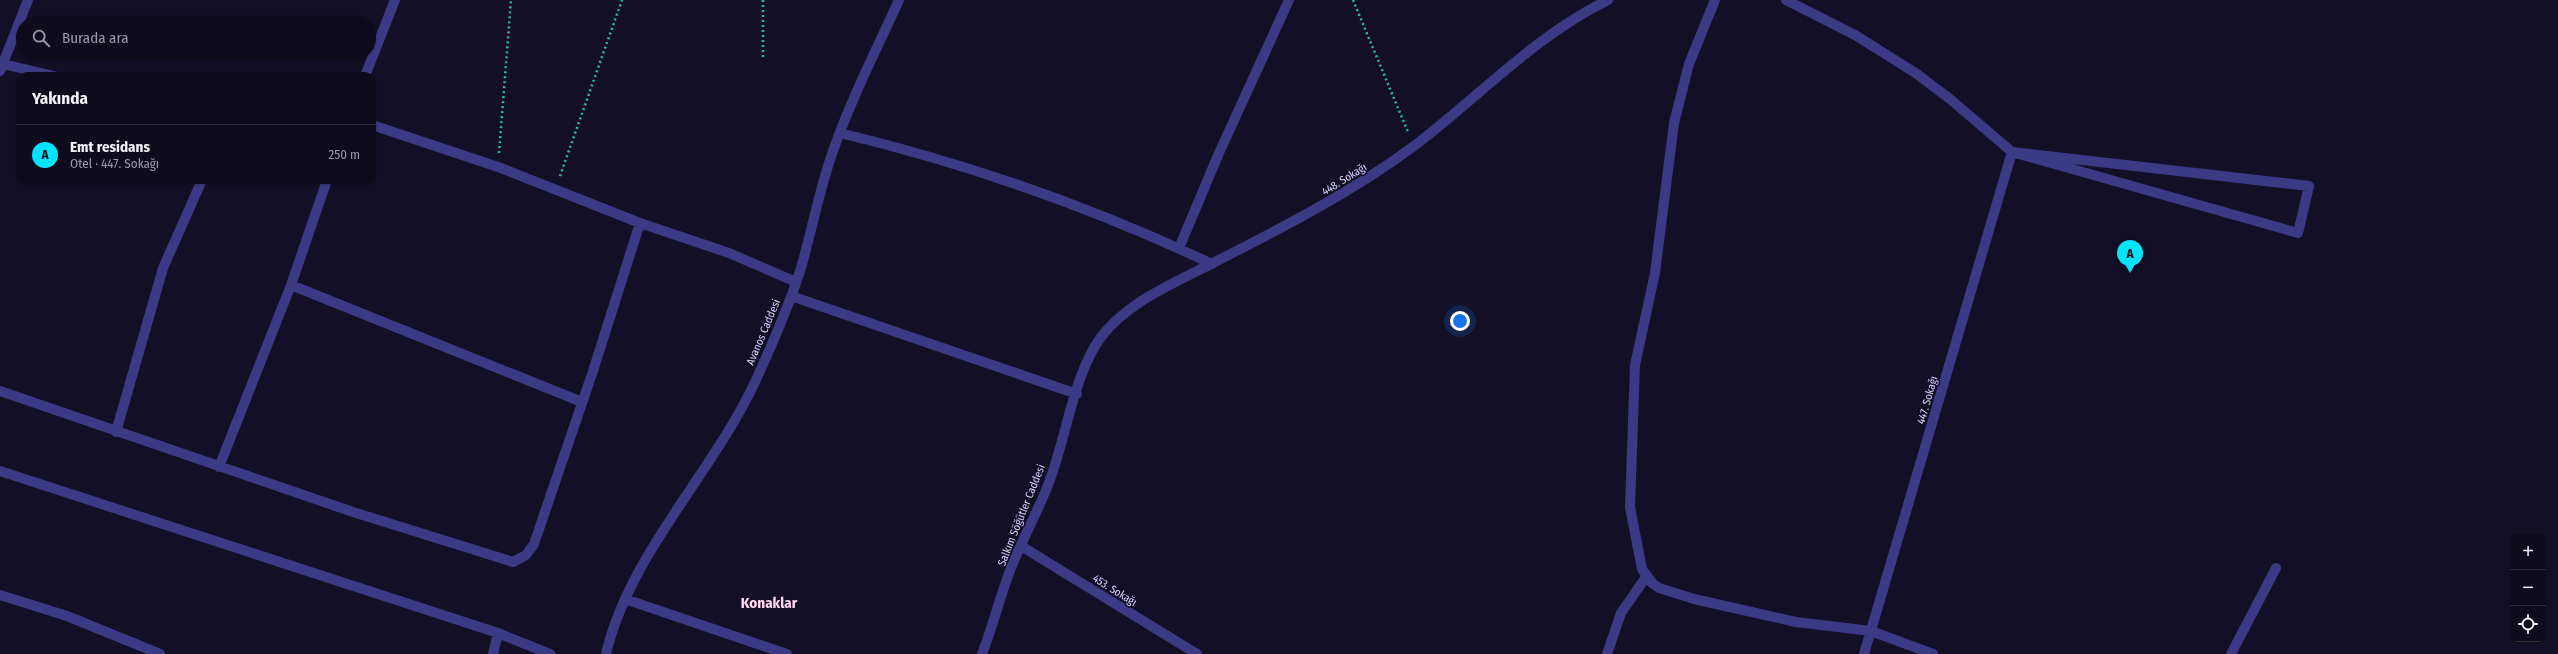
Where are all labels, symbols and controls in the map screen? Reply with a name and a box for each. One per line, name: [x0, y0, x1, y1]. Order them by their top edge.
search box: [16, 16, 376, 60]
icon: search: [30, 27, 52, 49]
text: Burada ara: [62, 29, 129, 47]
text: Yakında: [32, 88, 88, 109]
text: Emt residans: [70, 138, 150, 156]
text: A: [41, 147, 49, 162]
text: 250 m: [328, 147, 360, 162]
text: Otel · 447. Sokağı: [70, 156, 159, 171]
street label: 448. Sokağı: [1319, 161, 1369, 198]
pin: A: [2117, 240, 2143, 273]
street label: Avanos Caddesi: [744, 297, 783, 367]
your location: [1450, 311, 1470, 331]
street label: 447. Sokağı: [1914, 375, 1941, 426]
street label: Salkım Söğütler Caddesi: [995, 462, 1048, 568]
map controls: [2510, 534, 2546, 642]
button: +: [2510, 534, 2546, 570]
button: −: [2510, 570, 2546, 606]
street label: 453. Sokağı: [1090, 572, 1139, 609]
district label: Konaklar: [741, 594, 798, 612]
button: locate: [2510, 606, 2546, 642]

